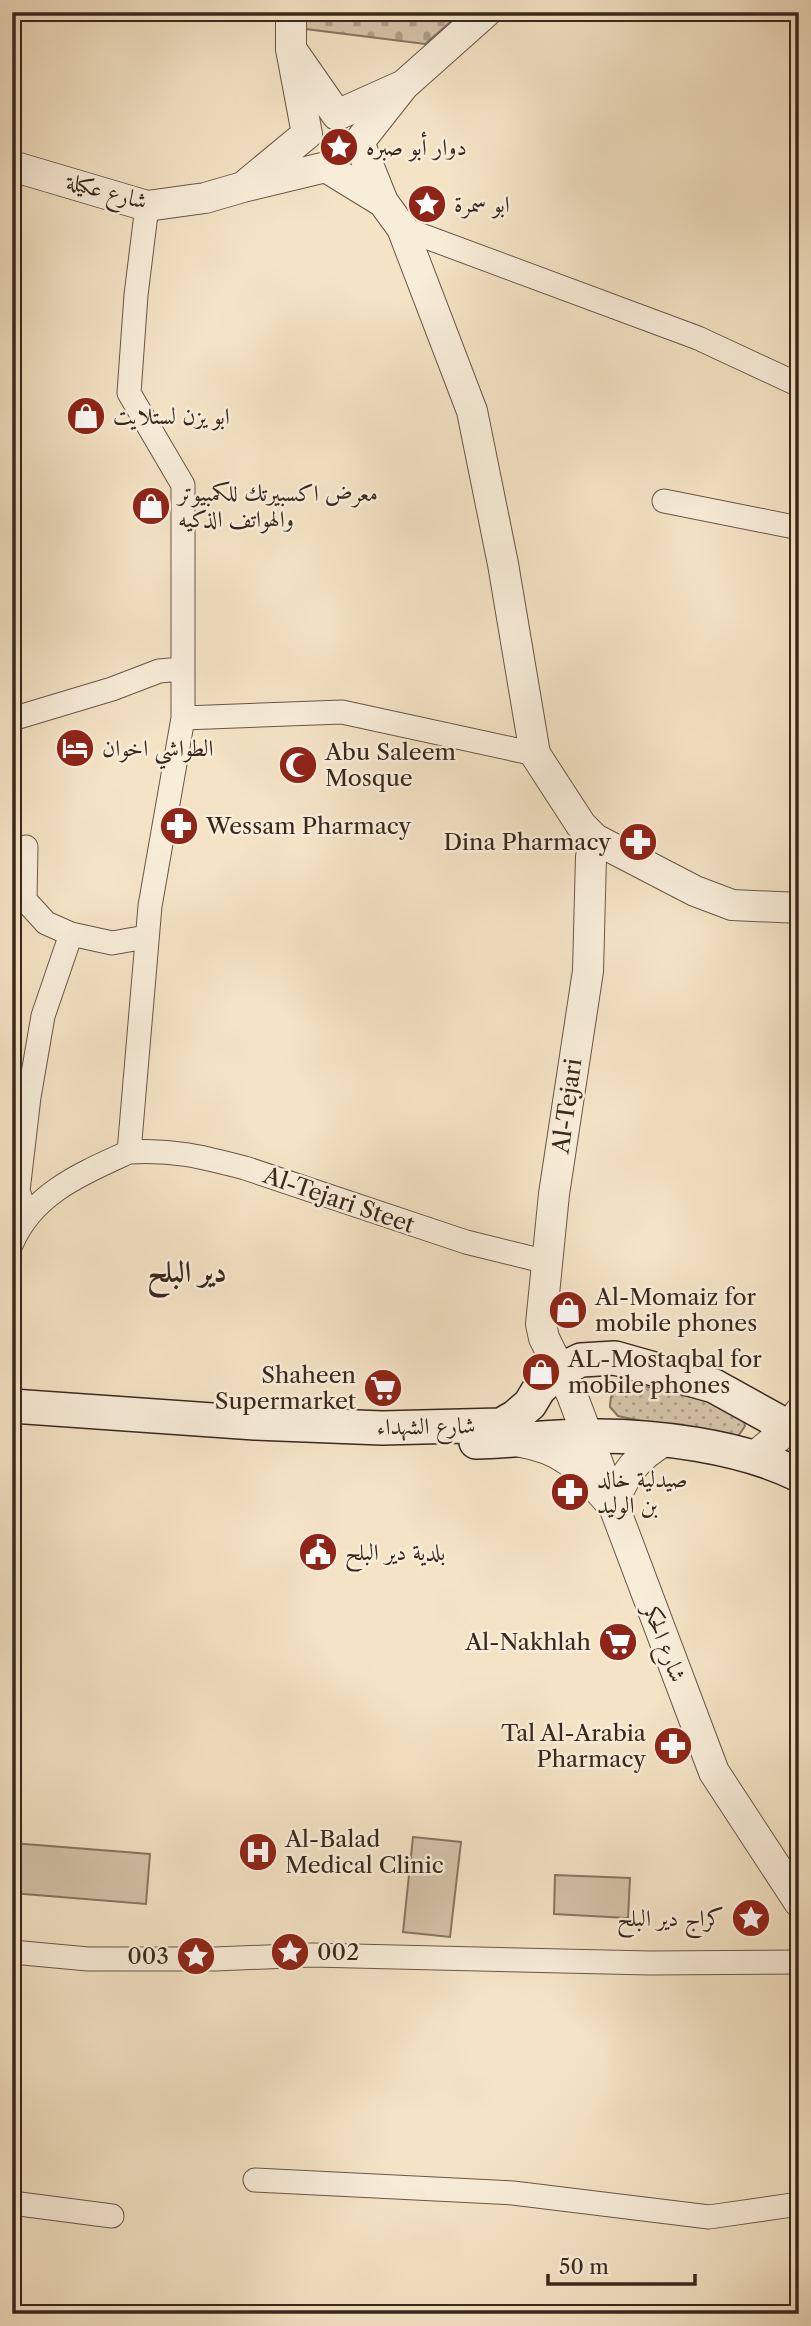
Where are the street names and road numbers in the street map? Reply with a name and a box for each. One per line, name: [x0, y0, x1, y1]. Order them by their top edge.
street label: شارع عكيلة: [61, 167, 150, 221]
street label: Al-Tejari: [546, 1057, 588, 1156]
street label: Al-Tejari Steet: [259, 1161, 418, 1239]
street label: شارع الشهداء: [376, 1411, 476, 1447]
street label: شارع الحكر: [631, 1598, 693, 1688]

